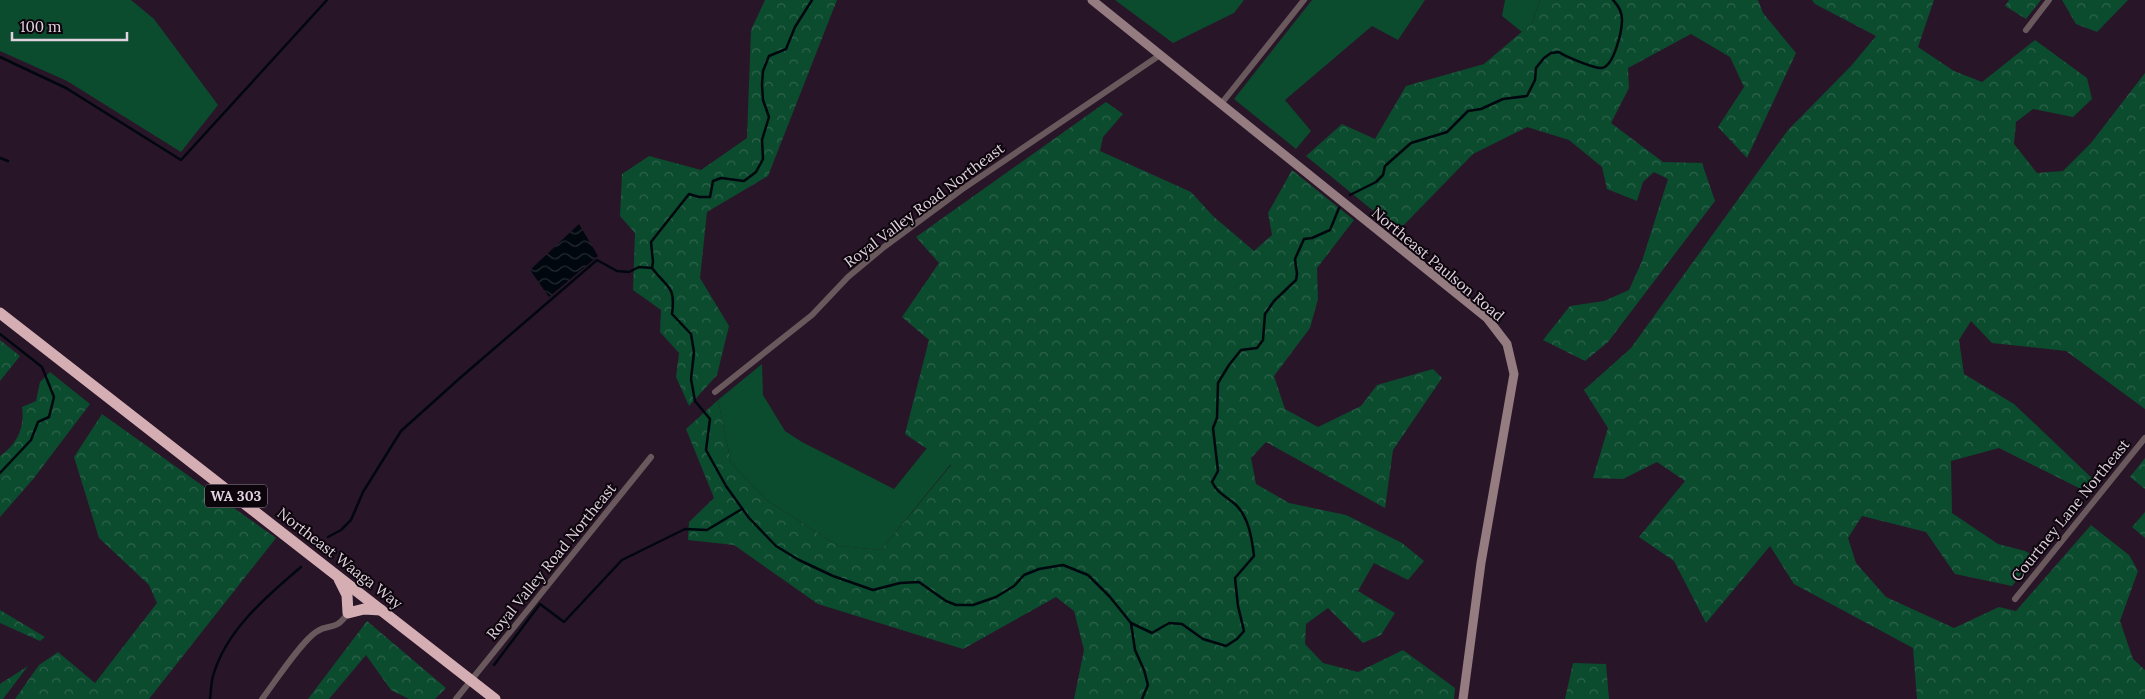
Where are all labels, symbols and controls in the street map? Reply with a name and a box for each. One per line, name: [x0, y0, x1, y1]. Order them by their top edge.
scale bar: [12, 10, 128, 42]
text: 100 m: [20, 17, 61, 36]
street label: Royal Valley Road Northeast: [840, 138, 1008, 271]
street label: Northeast Paulson Road: [1368, 203, 1508, 325]
street label: Courtney Lane Northeast: [2007, 435, 2133, 585]
street label: Royal Valley Road Northeast: [482, 479, 620, 643]
road number: WA 303: [205, 484, 267, 508]
street label: Northeast Waaga Way: [274, 503, 406, 613]

